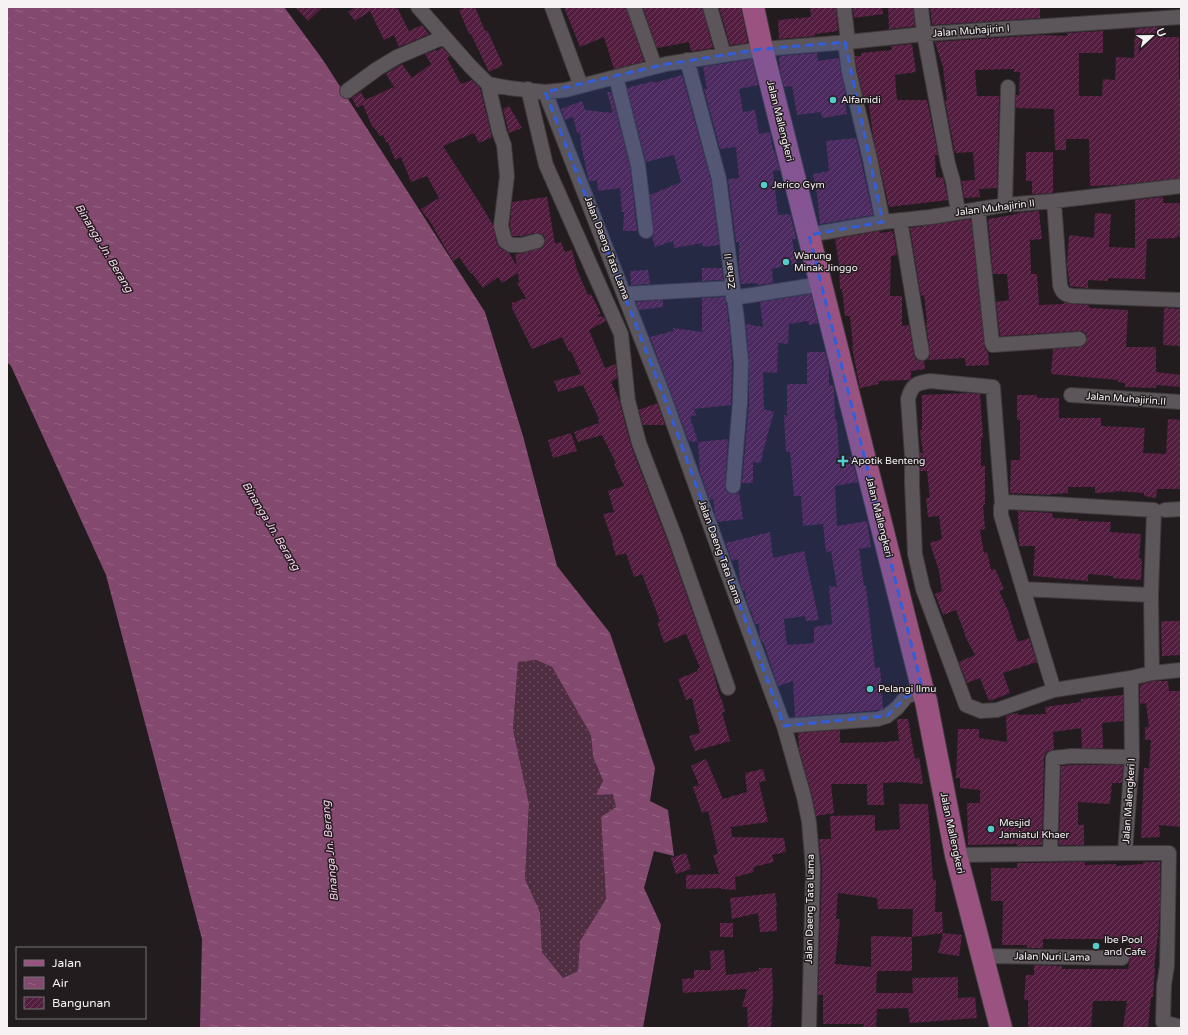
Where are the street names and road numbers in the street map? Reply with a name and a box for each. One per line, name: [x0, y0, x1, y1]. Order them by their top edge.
street label: Jalan Muhajirin I: [932, 22, 1010, 40]
street label: Jalan Mallengkeri: [764, 79, 796, 163]
street label: Jalan Daeng Tata Lama: [582, 195, 632, 301]
street label: Jalan Muhajirin II: [954, 197, 1036, 219]
street label: Zchar II: [722, 253, 738, 289]
street label: Jalan Muhajirin.II: [1086, 390, 1166, 408]
street label: Jalan Mallengkeri: [863, 475, 895, 559]
street label: Jalan Daeng Tata Lama: [696, 498, 744, 606]
street label: Jalan Malengkeri I: [1120, 758, 1138, 844]
street label: Jalan Mallengkeri: [938, 791, 966, 875]
street label: Jalan Daeng Tata Lama: [803, 854, 817, 964]
street label: Jalan Nuri Lama: [1014, 950, 1090, 964]

